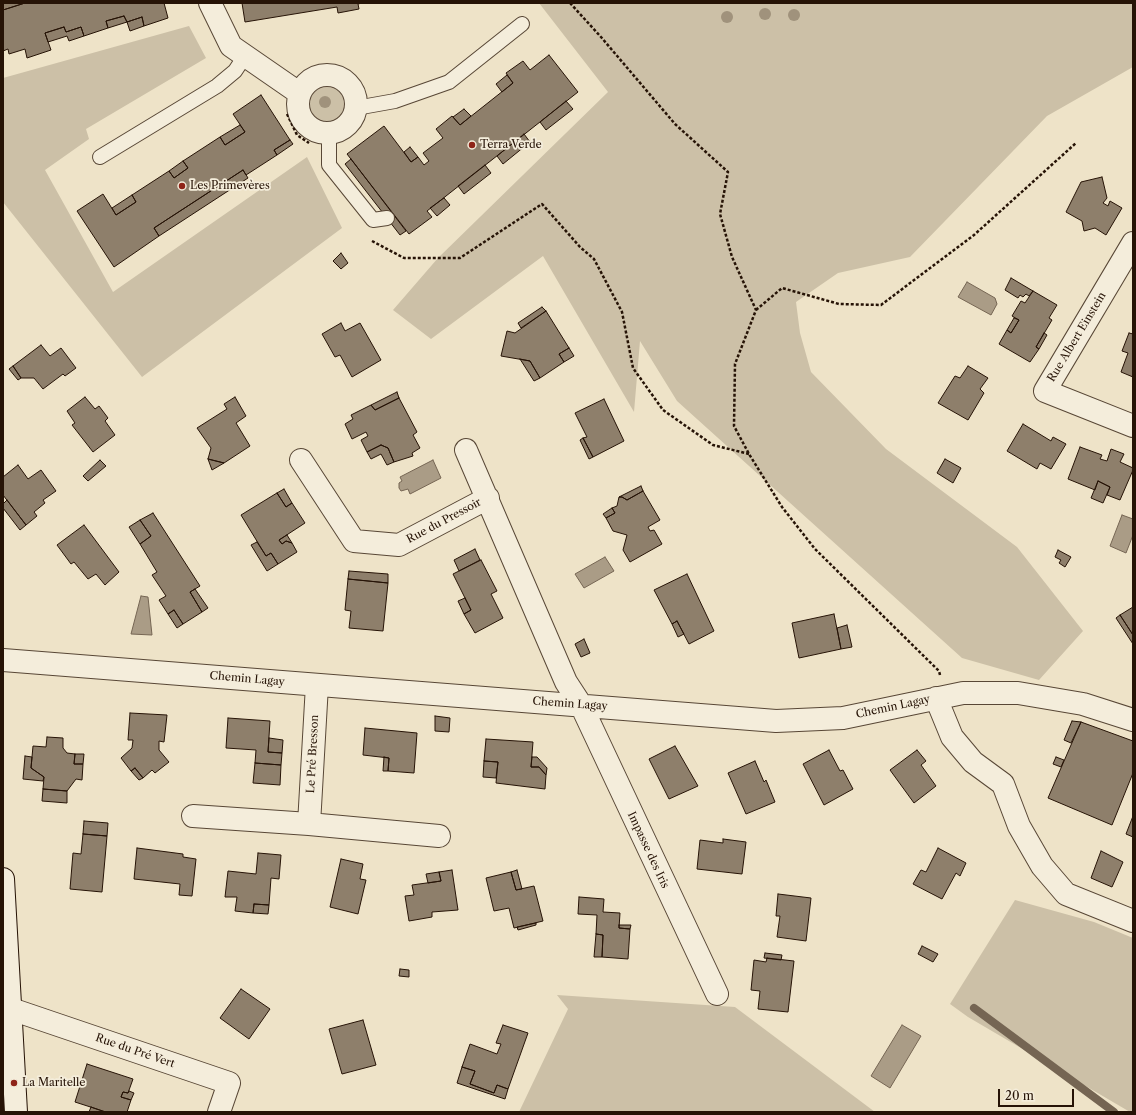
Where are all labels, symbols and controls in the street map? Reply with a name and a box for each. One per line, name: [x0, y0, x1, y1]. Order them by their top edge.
place label: Terra Verde: [480, 138, 542, 152]
marker: Terra Verde: [467, 140, 477, 150]
place label: Les Primevères: [190, 179, 270, 193]
marker: Les Primevères: [177, 181, 187, 191]
street label: Rue Albert Einstein: [1045, 290, 1109, 384]
street label: Rue du Pressoir: [404, 496, 484, 546]
street label: Chemin Lagay: [209, 669, 285, 689]
street label: Chemin Lagay: [855, 693, 931, 721]
street label: Chemin Lagay: [532, 695, 608, 713]
street label: Le Pré Bresson: [304, 714, 322, 794]
street label: Impasse des Iris: [624, 810, 672, 890]
street label: Rue du Pré Vert: [94, 1031, 176, 1071]
place label: La Maritelle: [22, 1076, 85, 1090]
marker: La Maritelle: [9, 1078, 19, 1088]
scale bar: [1000, 1081, 1076, 1107]
text: 20 m: [1005, 1088, 1034, 1103]

